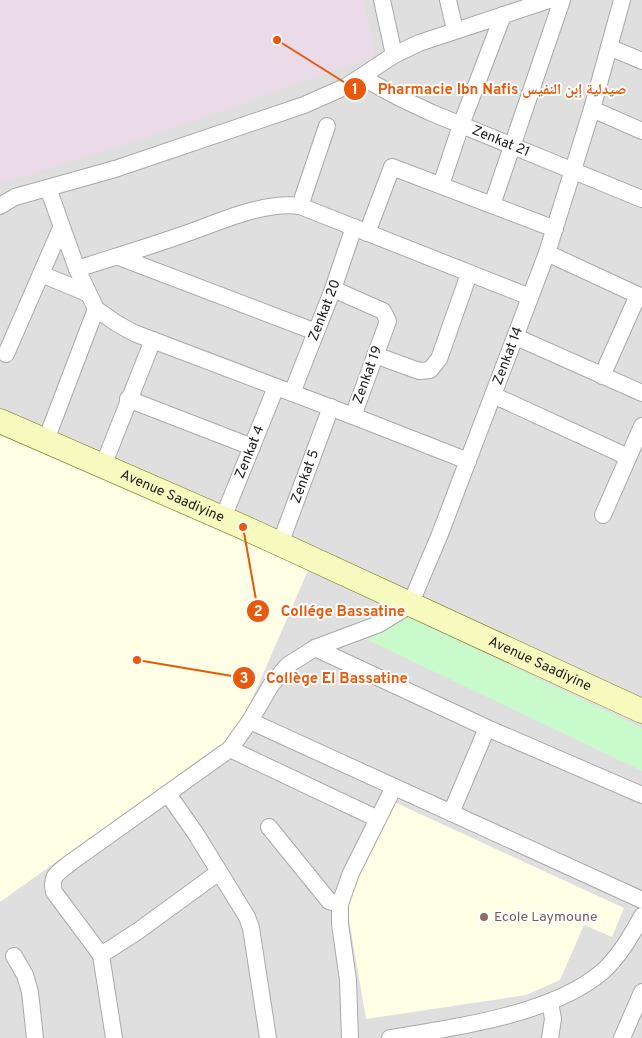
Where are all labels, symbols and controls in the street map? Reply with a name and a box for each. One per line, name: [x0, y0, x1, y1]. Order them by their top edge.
callout: Pharmacie Ibn Nafis صيدلية إبن النفيس: [343, 74, 637, 104]
text: 1: [352, 81, 358, 100]
text: Pharmacie Ibn Nafis صيدلية إبن النفيس: [378, 81, 626, 100]
street label: Zenkat 21: [469, 122, 532, 161]
street label: Zenkat 20: [305, 277, 344, 343]
street label: Zenkat 14: [489, 324, 527, 387]
street label: Zenkat 19: [350, 344, 386, 406]
street label: Zenkat 4: [231, 423, 268, 481]
street label: Zenkat 5: [287, 447, 323, 506]
street label: Avenue Saadiyine: [118, 466, 227, 526]
callout: Collége Bassatine: [246, 596, 415, 626]
text: 2: [253, 603, 263, 622]
text: Collége Bassatine: [281, 603, 405, 622]
street label: Avenue Saadiyine: [486, 633, 594, 695]
callout: Collège El Bassatine: [231, 663, 418, 693]
text: 3: [240, 670, 249, 689]
text: Collège El Bassatine: [266, 670, 408, 689]
place label: Ecole Laymoune: [494, 909, 598, 926]
marker: Ecole Laymoune: [478, 911, 490, 923]

